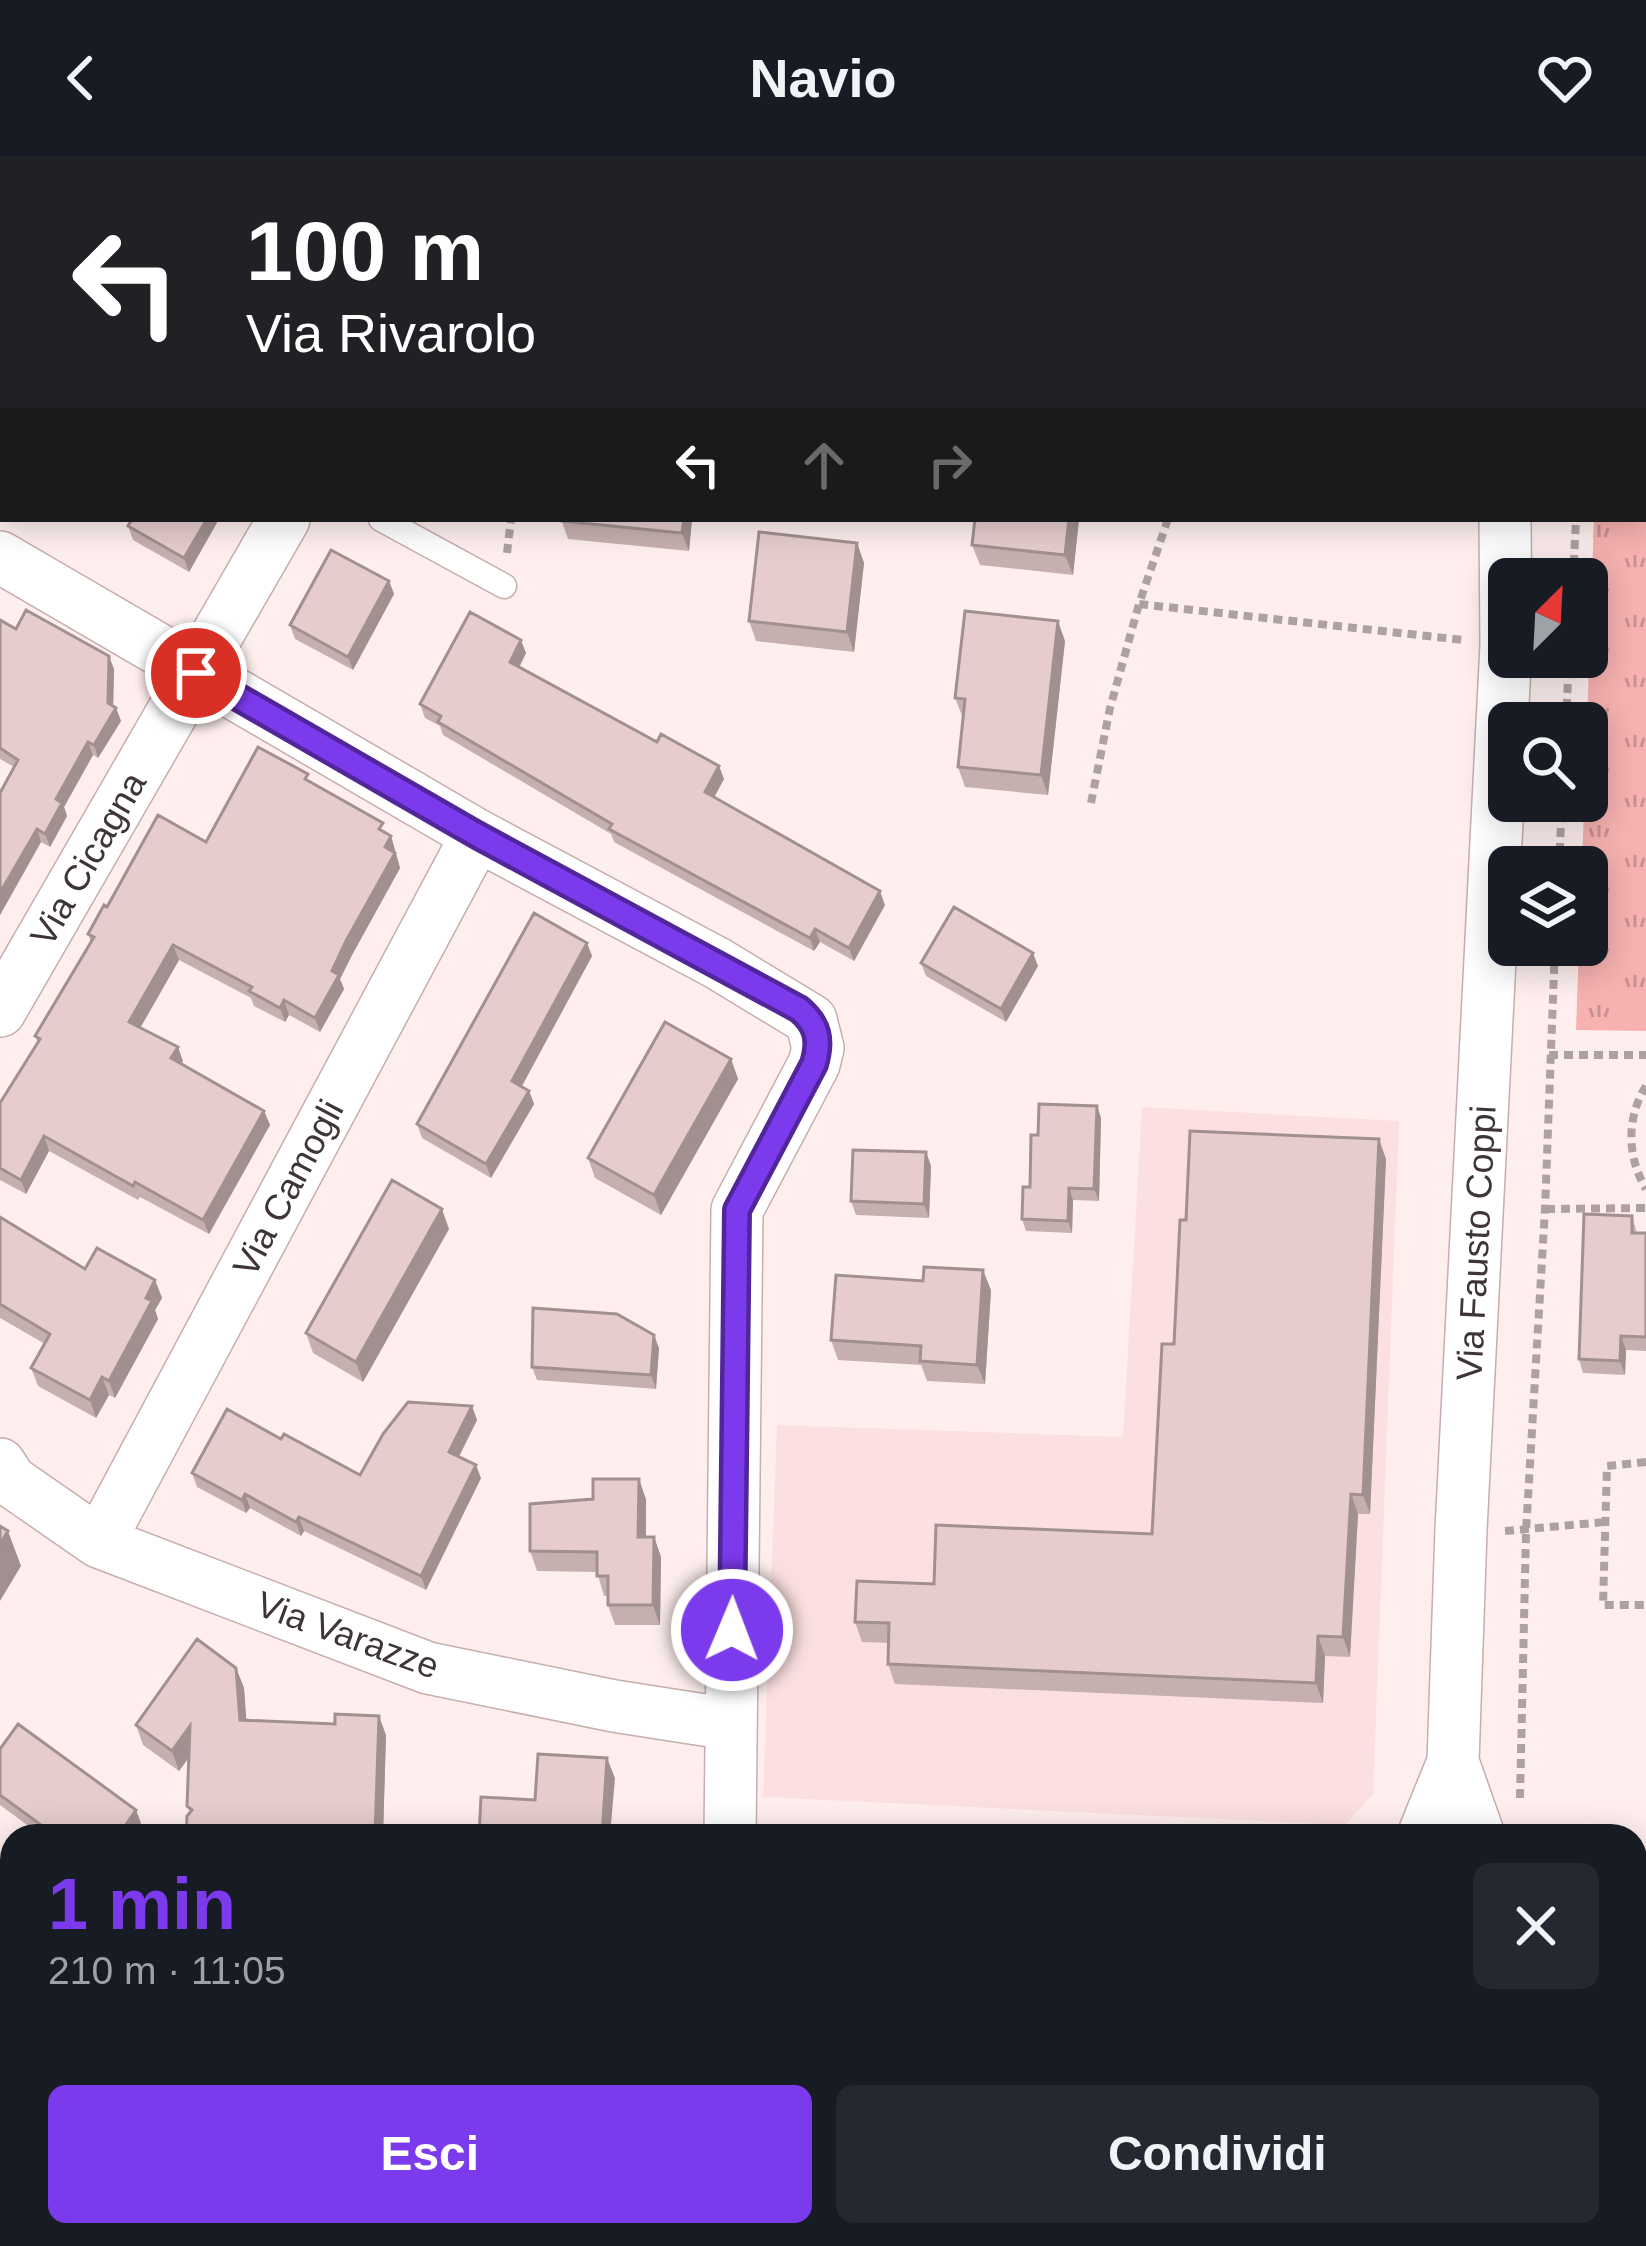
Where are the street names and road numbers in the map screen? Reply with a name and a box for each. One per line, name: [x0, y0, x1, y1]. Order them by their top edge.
street label: Via Cicagna: [22, 764, 155, 953]
street label: Via Camogli: [224, 1093, 352, 1283]
street label: Via Fausto Coppi: [1448, 1104, 1504, 1382]
street label: Via Varazze: [251, 1583, 445, 1687]

